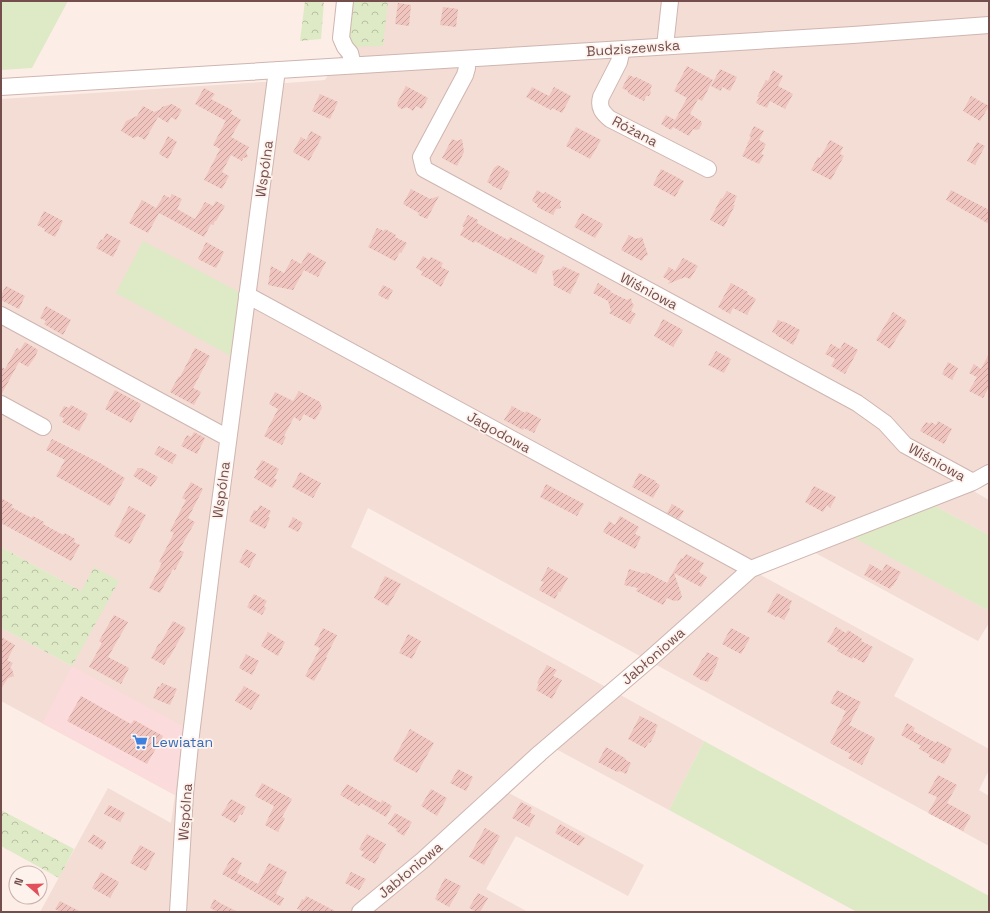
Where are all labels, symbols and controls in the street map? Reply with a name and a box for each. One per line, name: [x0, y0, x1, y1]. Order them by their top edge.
street label: Budziszewska: [585, 36, 681, 60]
street label: Różana: [609, 112, 661, 150]
street label: Wspólna: [251, 139, 277, 199]
street label: Wiśniowa: [617, 268, 681, 314]
street label: Jagodowa: [464, 407, 534, 457]
street label: Wiśniowa: [905, 439, 969, 485]
street label: Wspólna: [208, 460, 234, 520]
street label: Jabłoniowa: [617, 623, 689, 689]
supermarket icon: Lewiatan: [131, 733, 149, 751]
place label: Lewiatan: [152, 733, 213, 751]
street label: Wspólna: [174, 783, 196, 841]
street label: Jabłoniowa: [374, 838, 446, 902]
north arrow: [8, 865, 48, 905]
text: N: [11, 876, 26, 887]

